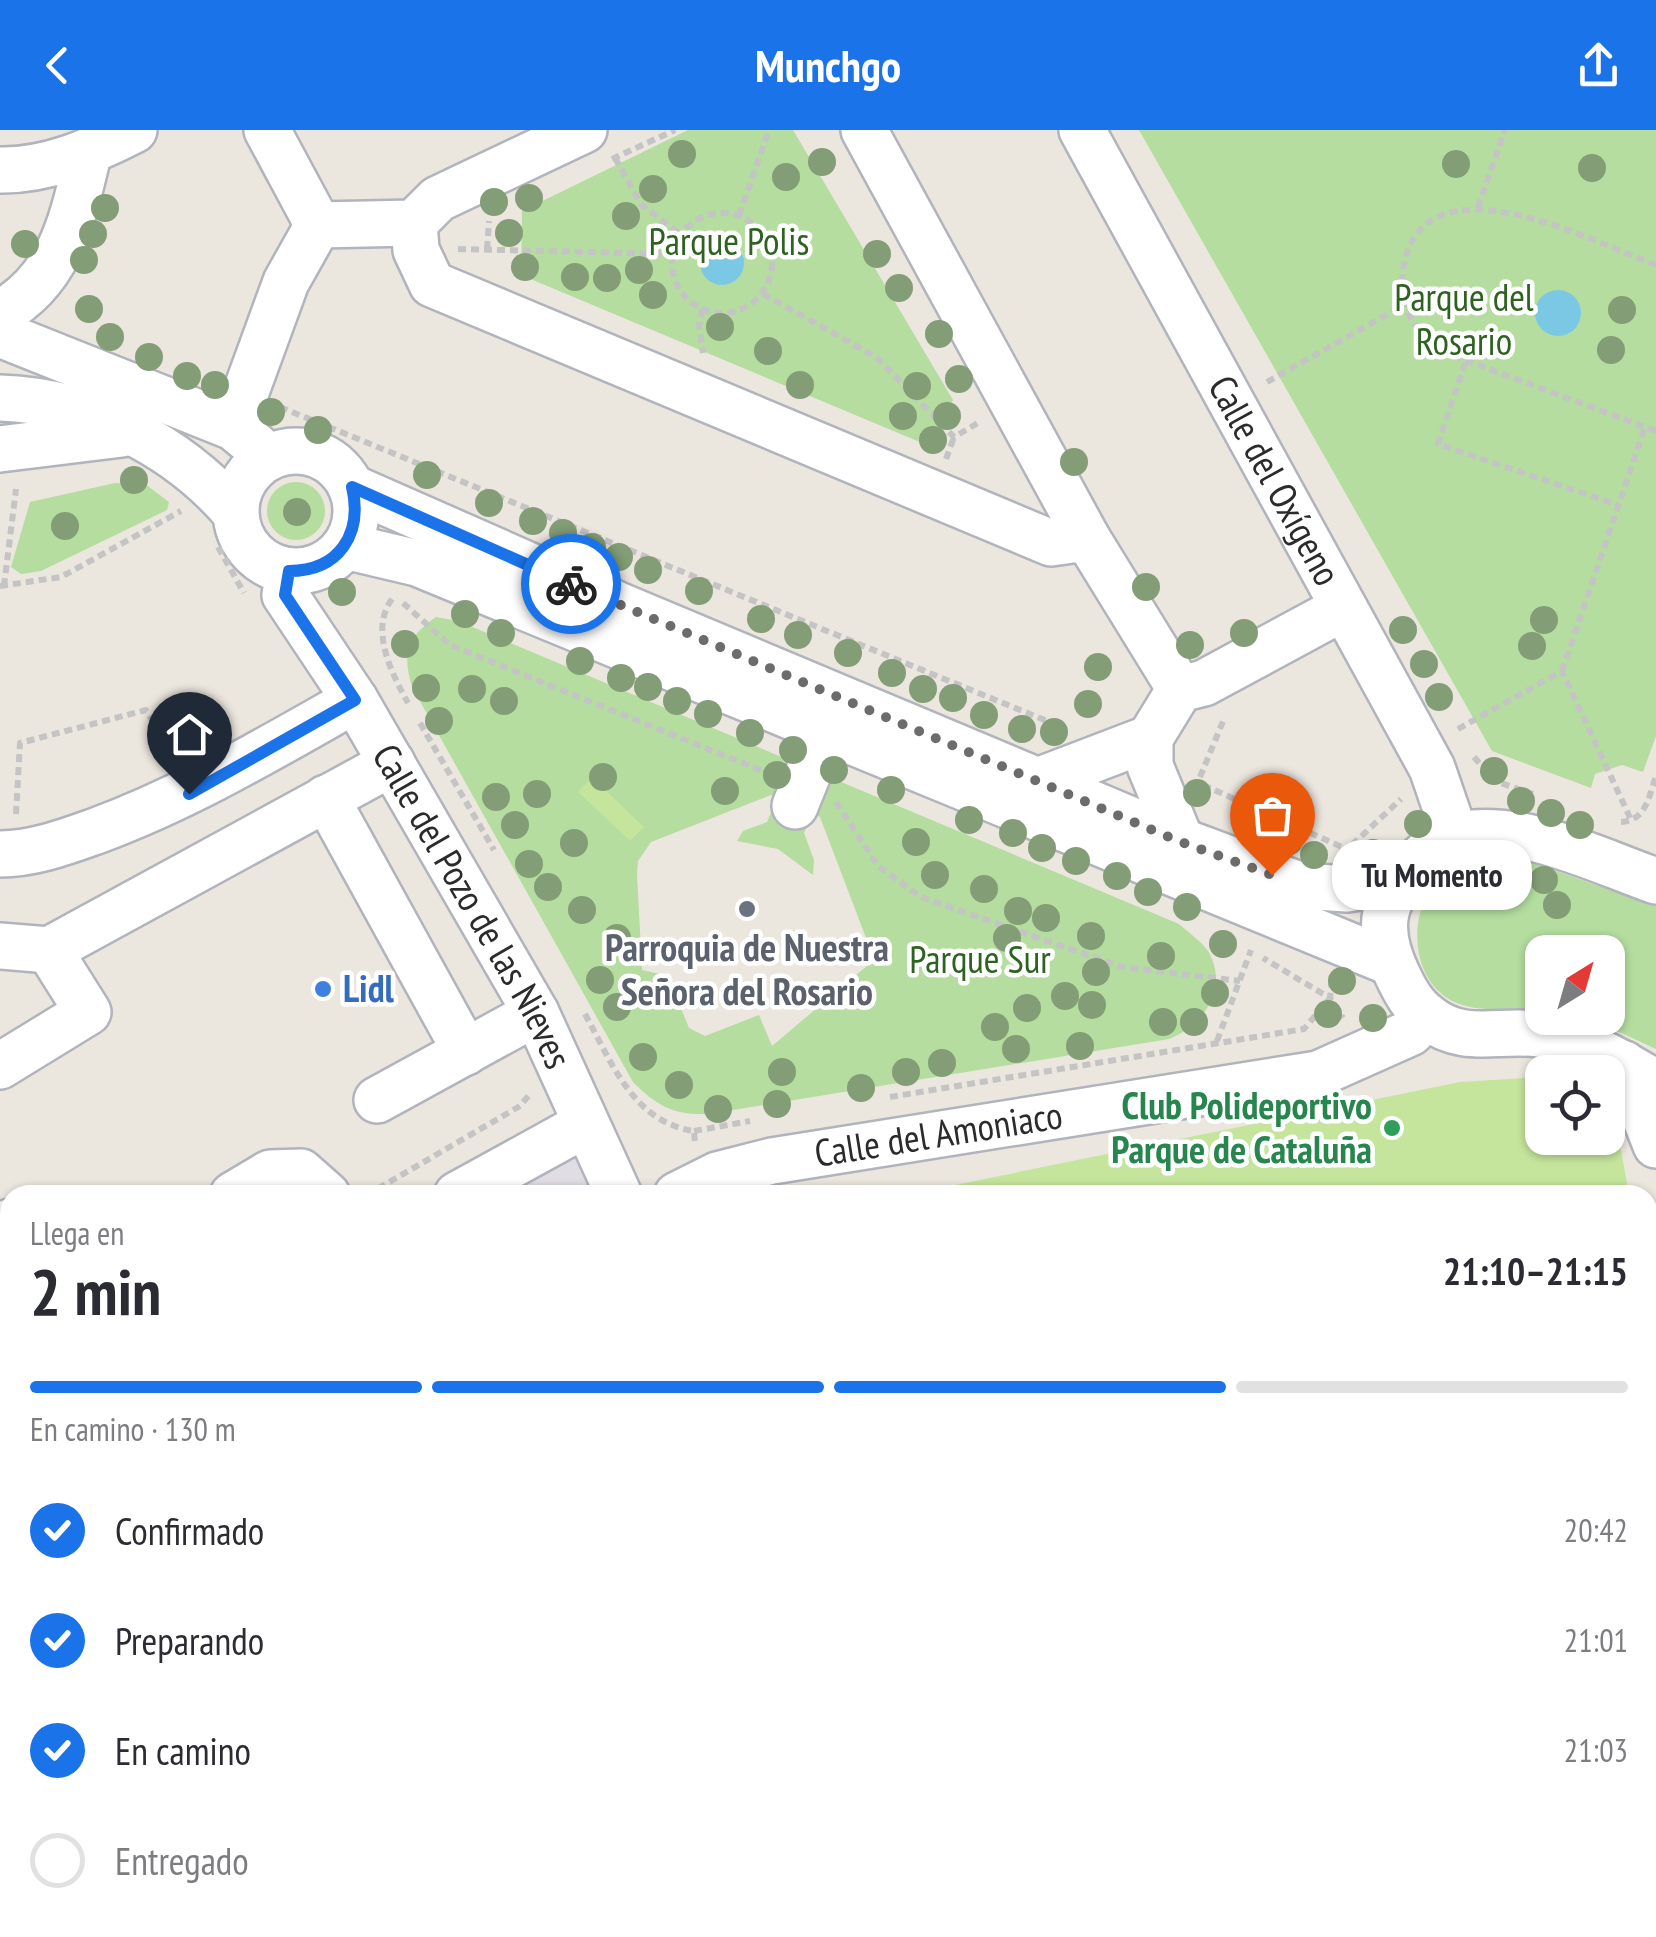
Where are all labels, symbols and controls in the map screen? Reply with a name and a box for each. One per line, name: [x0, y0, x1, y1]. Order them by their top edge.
text: Munchgo: [755, 36, 901, 94]
icon: back: [30, 38, 85, 93]
icon: share: [1571, 38, 1626, 93]
park label: Parque Polis: [649, 216, 809, 265]
park label: Parque del Rosario: [1394, 272, 1534, 365]
street label: Calle del Oxígeno: [1198, 367, 1353, 593]
courier: [521, 534, 621, 634]
icon: bike: [544, 557, 599, 612]
pin: [147, 692, 232, 795]
icon: home: [162, 707, 217, 762]
street label: Calle del Pozo de las Nieves: [363, 735, 584, 1076]
pin: [1230, 773, 1315, 876]
icon: bag: [1245, 788, 1300, 843]
callout: Tu Momento: [1332, 840, 1532, 910]
text: Tu Momento: [1361, 854, 1503, 896]
marker: Parroquia de Nuestra Señora del Rosario: [736, 898, 758, 920]
place label: Parroquia de Nuestra Señora del Rosario: [605, 922, 889, 1015]
park label: Parque Sur: [909, 934, 1051, 983]
north arrow: [1525, 935, 1625, 1035]
map controls: [1525, 935, 1625, 1155]
place label: Lidl: [343, 963, 395, 1012]
marker: Lidl: [312, 978, 334, 1000]
button: locate: [1525, 1055, 1625, 1155]
place label: Club Polideportivo Parque de Cataluña: [1111, 1080, 1372, 1173]
street label: Calle del Amoniaco: [811, 1089, 1066, 1177]
marker: Club Polideportivo Parque de Cataluña: [1381, 1117, 1403, 1139]
text: Llega en: [30, 1212, 124, 1254]
text: 21:10–21:15: [1443, 1246, 1628, 1295]
text: 2 min: [30, 1249, 161, 1333]
text: En camino · 130 m: [30, 1408, 236, 1450]
icon: check: [30, 1503, 85, 1558]
text: Confirmado: [115, 1506, 264, 1555]
text: 20:42: [1564, 1509, 1628, 1551]
icon: check: [30, 1613, 85, 1668]
text: Preparando: [115, 1616, 264, 1665]
text: 21:01: [1564, 1619, 1628, 1661]
icon: check: [30, 1723, 85, 1778]
text: En camino: [115, 1726, 251, 1775]
text: 21:03: [1564, 1729, 1628, 1771]
text: Entregado: [115, 1836, 249, 1885]

